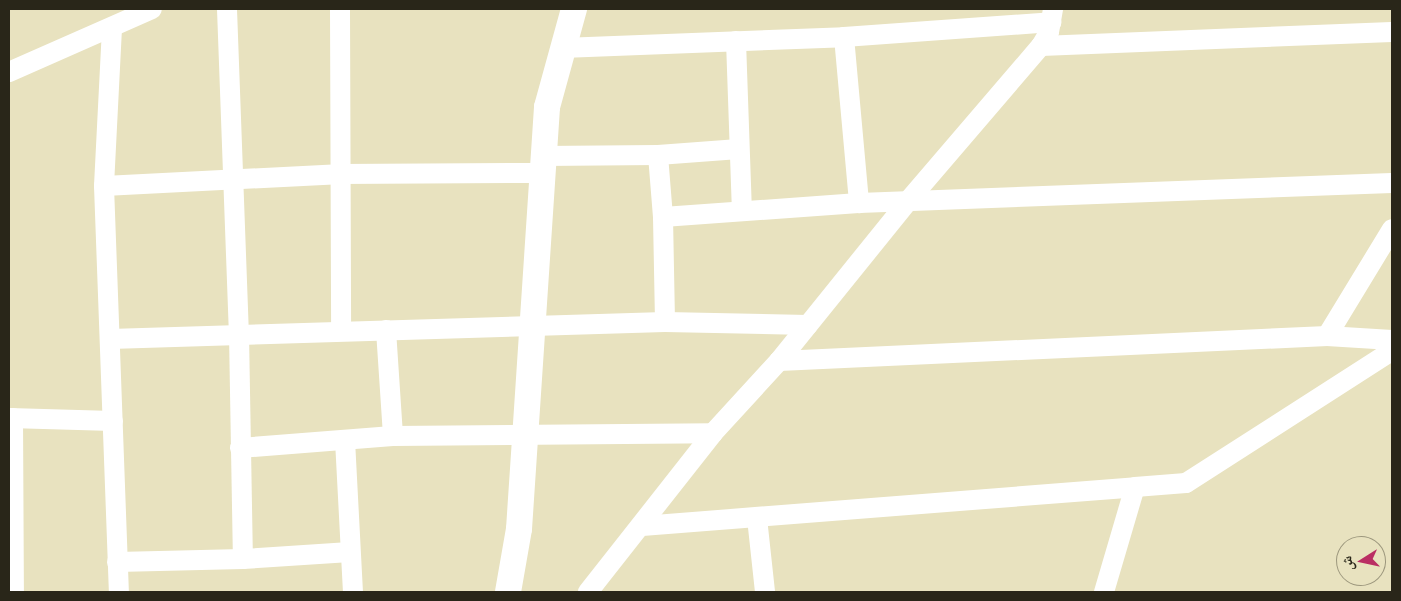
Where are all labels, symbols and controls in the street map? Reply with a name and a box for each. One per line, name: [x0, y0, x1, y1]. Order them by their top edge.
north arrow: [1336, 536, 1386, 586]
text: ش: [1337, 555, 1357, 572]

